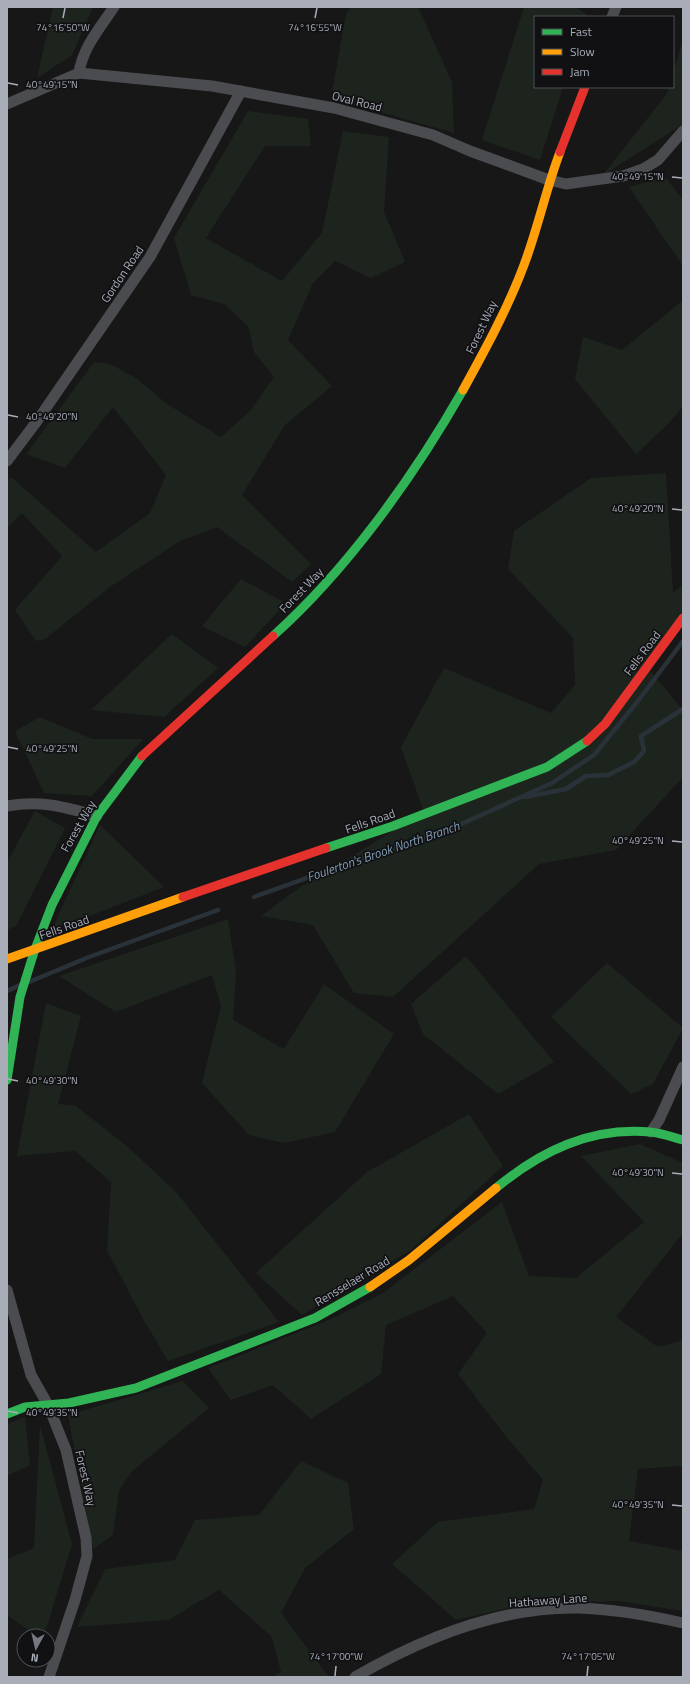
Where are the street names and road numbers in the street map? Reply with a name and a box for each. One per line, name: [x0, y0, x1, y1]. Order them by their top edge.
street label: Oval Road: [330, 86, 384, 116]
street label: Gordon Road: [96, 242, 148, 306]
street label: Forest Way: [460, 297, 502, 357]
street label: Forest Way: [274, 563, 328, 617]
street label: Fells Road: [619, 627, 665, 679]
street label: Forest Way: [55, 796, 101, 856]
street label: Fells Road: [342, 804, 398, 838]
street label: Fells Road: [36, 910, 92, 944]
street label: Rensselaer Road: [311, 1251, 393, 1311]
street label: Forest Way: [70, 1448, 102, 1508]
street label: Hathaway Lane: [508, 1588, 588, 1612]

